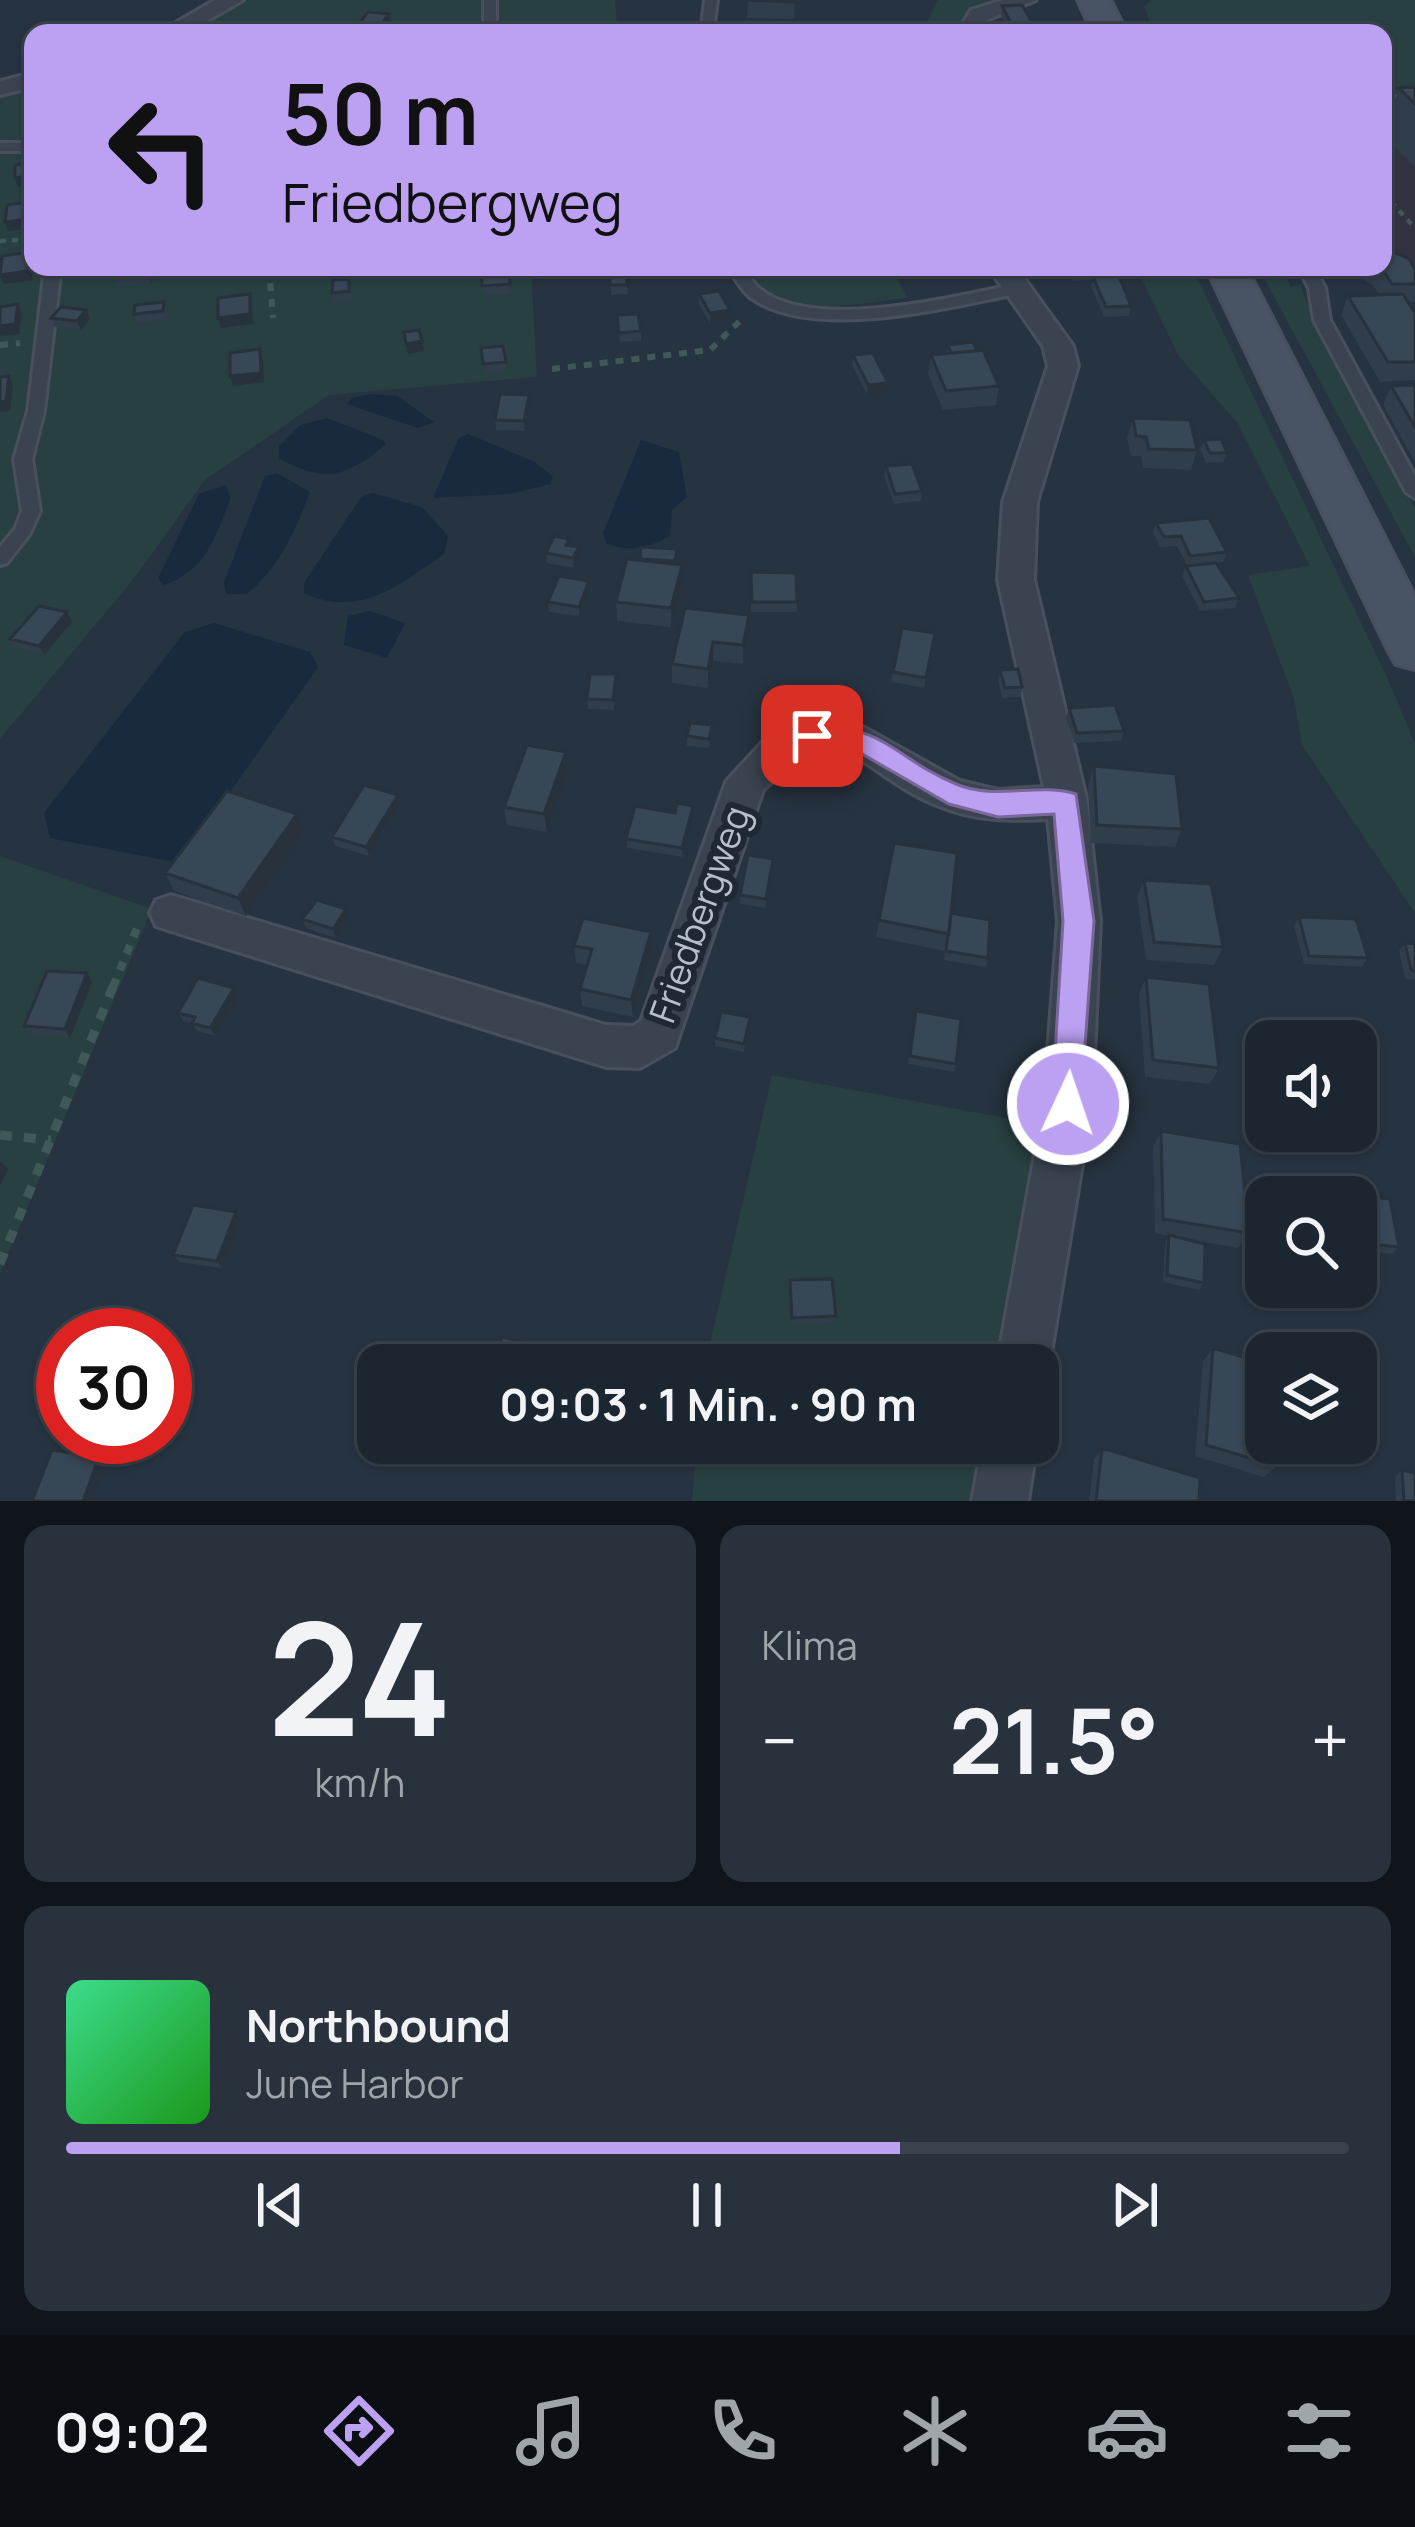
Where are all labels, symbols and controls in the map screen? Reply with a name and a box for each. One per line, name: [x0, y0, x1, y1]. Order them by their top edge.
text: 50 m: [282, 55, 479, 170]
icon: left: [84, 72, 240, 228]
text: Friedbergweg: [282, 164, 623, 238]
pin: [761, 685, 863, 787]
icon: arrive: [779, 703, 845, 769]
street label: Friedbergweg: [637, 799, 761, 1029]
map controls: [1245, 1020, 1377, 1464]
button: sound: [1245, 1020, 1377, 1152]
position arrow: [1005, 1041, 1131, 1167]
button: search: [1245, 1176, 1377, 1308]
speed limit sign: 30: [36, 1308, 192, 1464]
button: layers: [1245, 1332, 1377, 1464]
text: 09:03 · 1 Min. · 90 m: [499, 1373, 917, 1435]
text: 24: [267, 1570, 452, 1783]
text: Klima: [762, 1618, 858, 1672]
text: 21.5°: [949, 1678, 1159, 1801]
text: −: [762, 1695, 797, 1785]
text: +: [1311, 1695, 1349, 1785]
text: km/h: [314, 1755, 405, 1809]
text: Northbound: [246, 1994, 511, 2056]
text: June Harbor: [246, 2056, 464, 2110]
icon: previous: [247, 2172, 313, 2238]
icon: pause: [674, 2172, 740, 2238]
icon: next: [1102, 2172, 1168, 2238]
icon: directions: [317, 2389, 401, 2473]
icon: music: [509, 2389, 593, 2473]
icon: phone: [701, 2389, 785, 2473]
icon: climate: [893, 2389, 977, 2473]
icon: car: [1085, 2389, 1169, 2473]
icon: filters: [1277, 2389, 1361, 2473]
text: 09:02: [54, 2394, 209, 2468]

